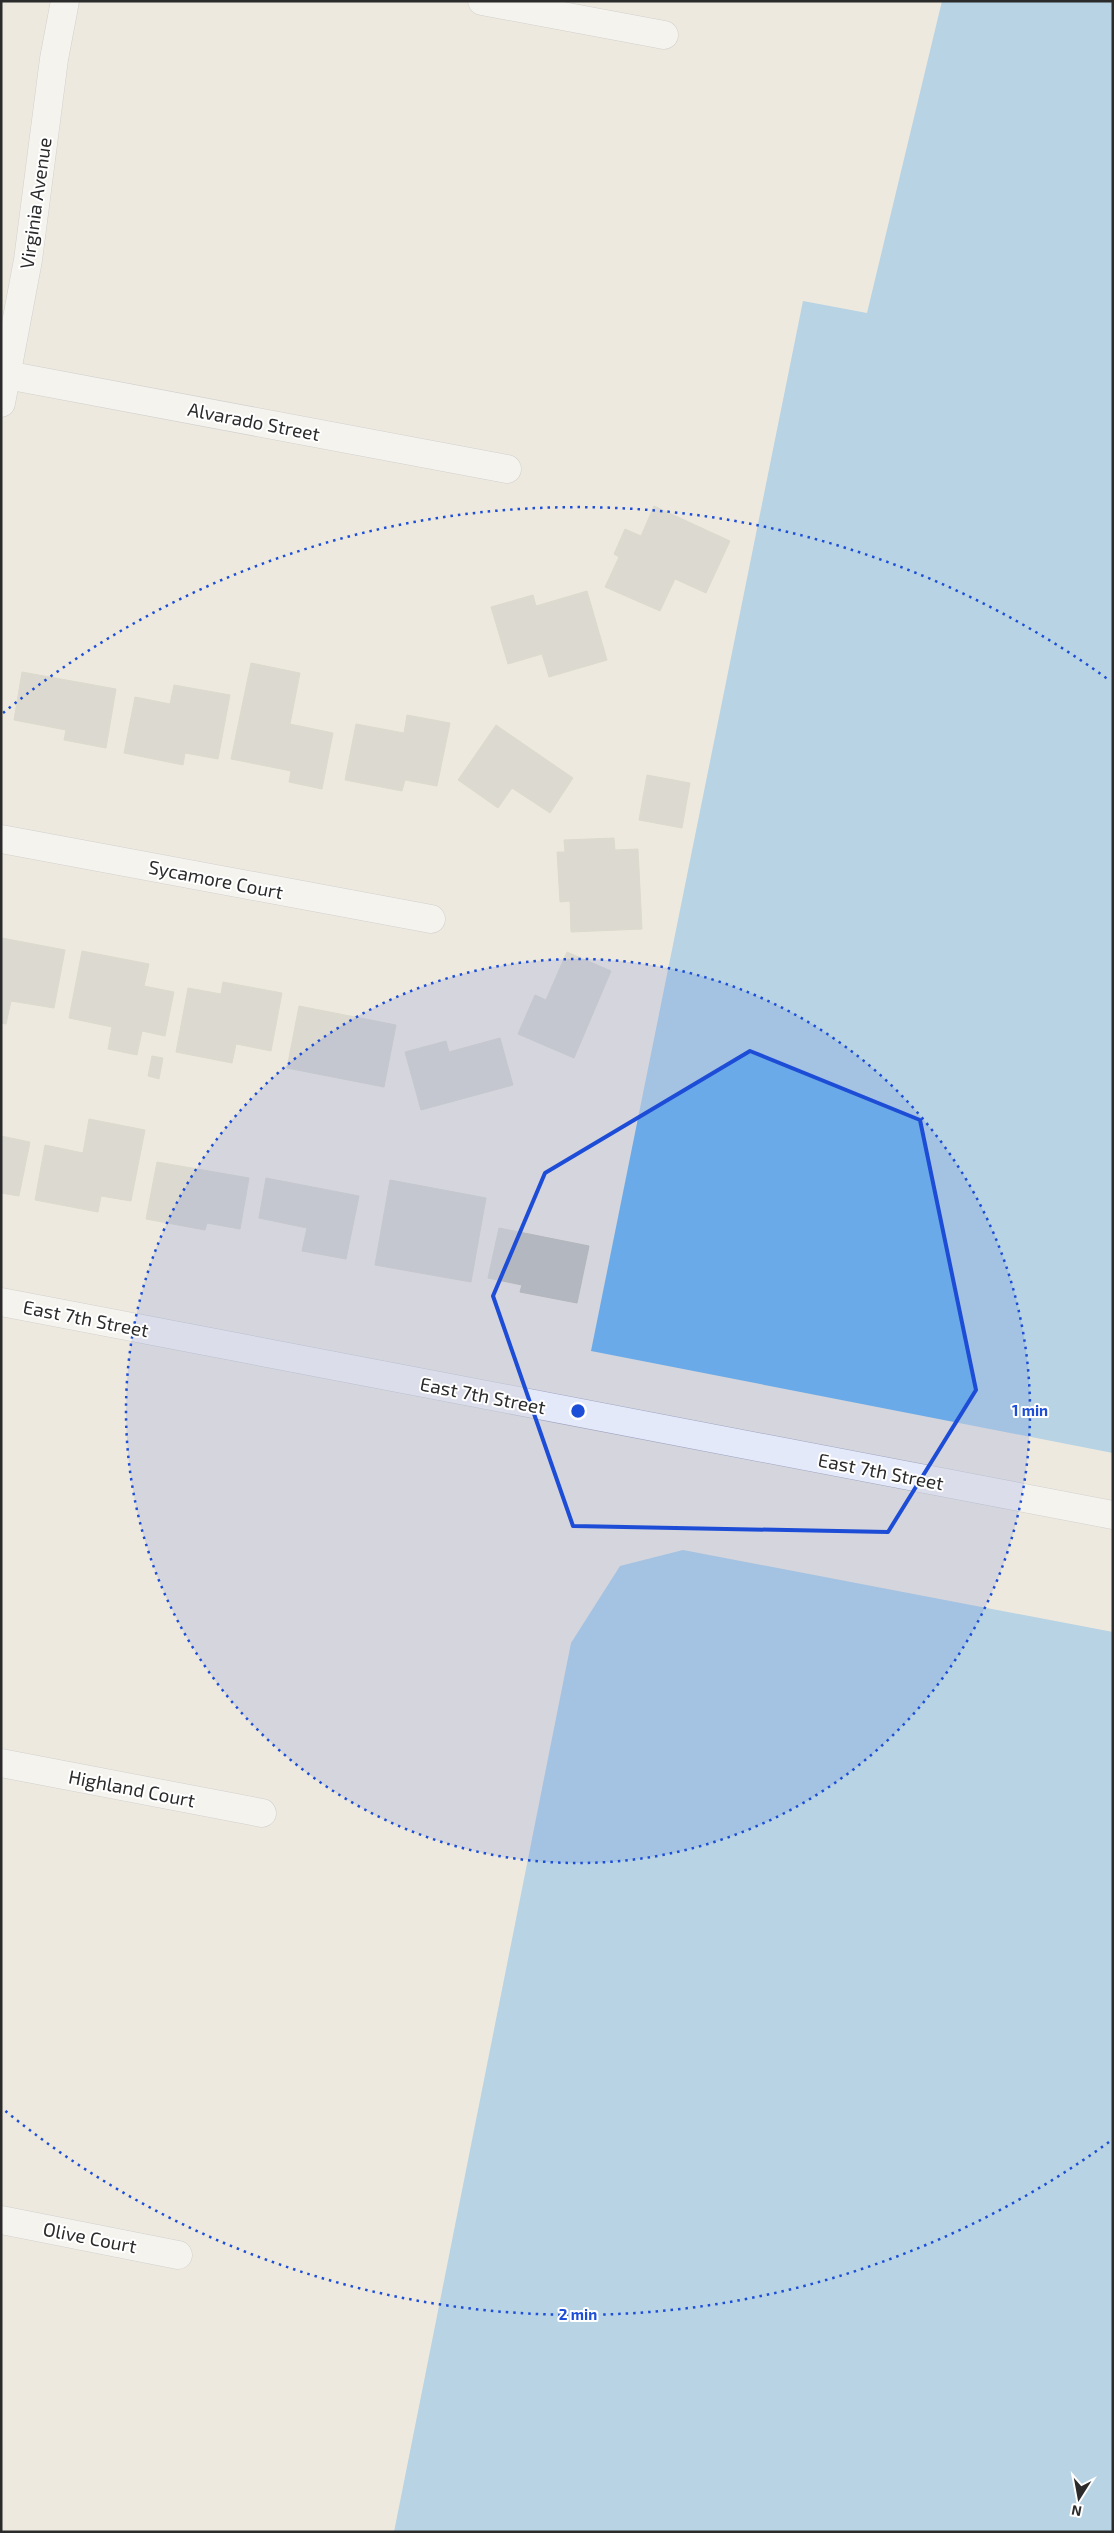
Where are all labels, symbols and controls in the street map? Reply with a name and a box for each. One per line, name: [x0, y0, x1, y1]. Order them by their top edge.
street label: Virginia Avenue: [14, 136, 56, 270]
street label: Alvarado Street: [186, 397, 322, 445]
street label: Sycamore Court: [147, 855, 285, 903]
street label: East 7th Street: [21, 1295, 151, 1341]
street label: East 7th Street: [418, 1372, 548, 1418]
text: 1 min: [1012, 1401, 1048, 1419]
centre of rings: [569, 1402, 587, 1420]
street label: East 7th Street: [816, 1448, 946, 1494]
street label: Highland Court: [67, 1764, 197, 1812]
street label: Olive Court: [41, 2217, 139, 2257]
text: 2 min: [559, 2305, 597, 2323]
north arrow: [1054, 2473, 1104, 2523]
text: N: [1070, 2502, 1083, 2521]

